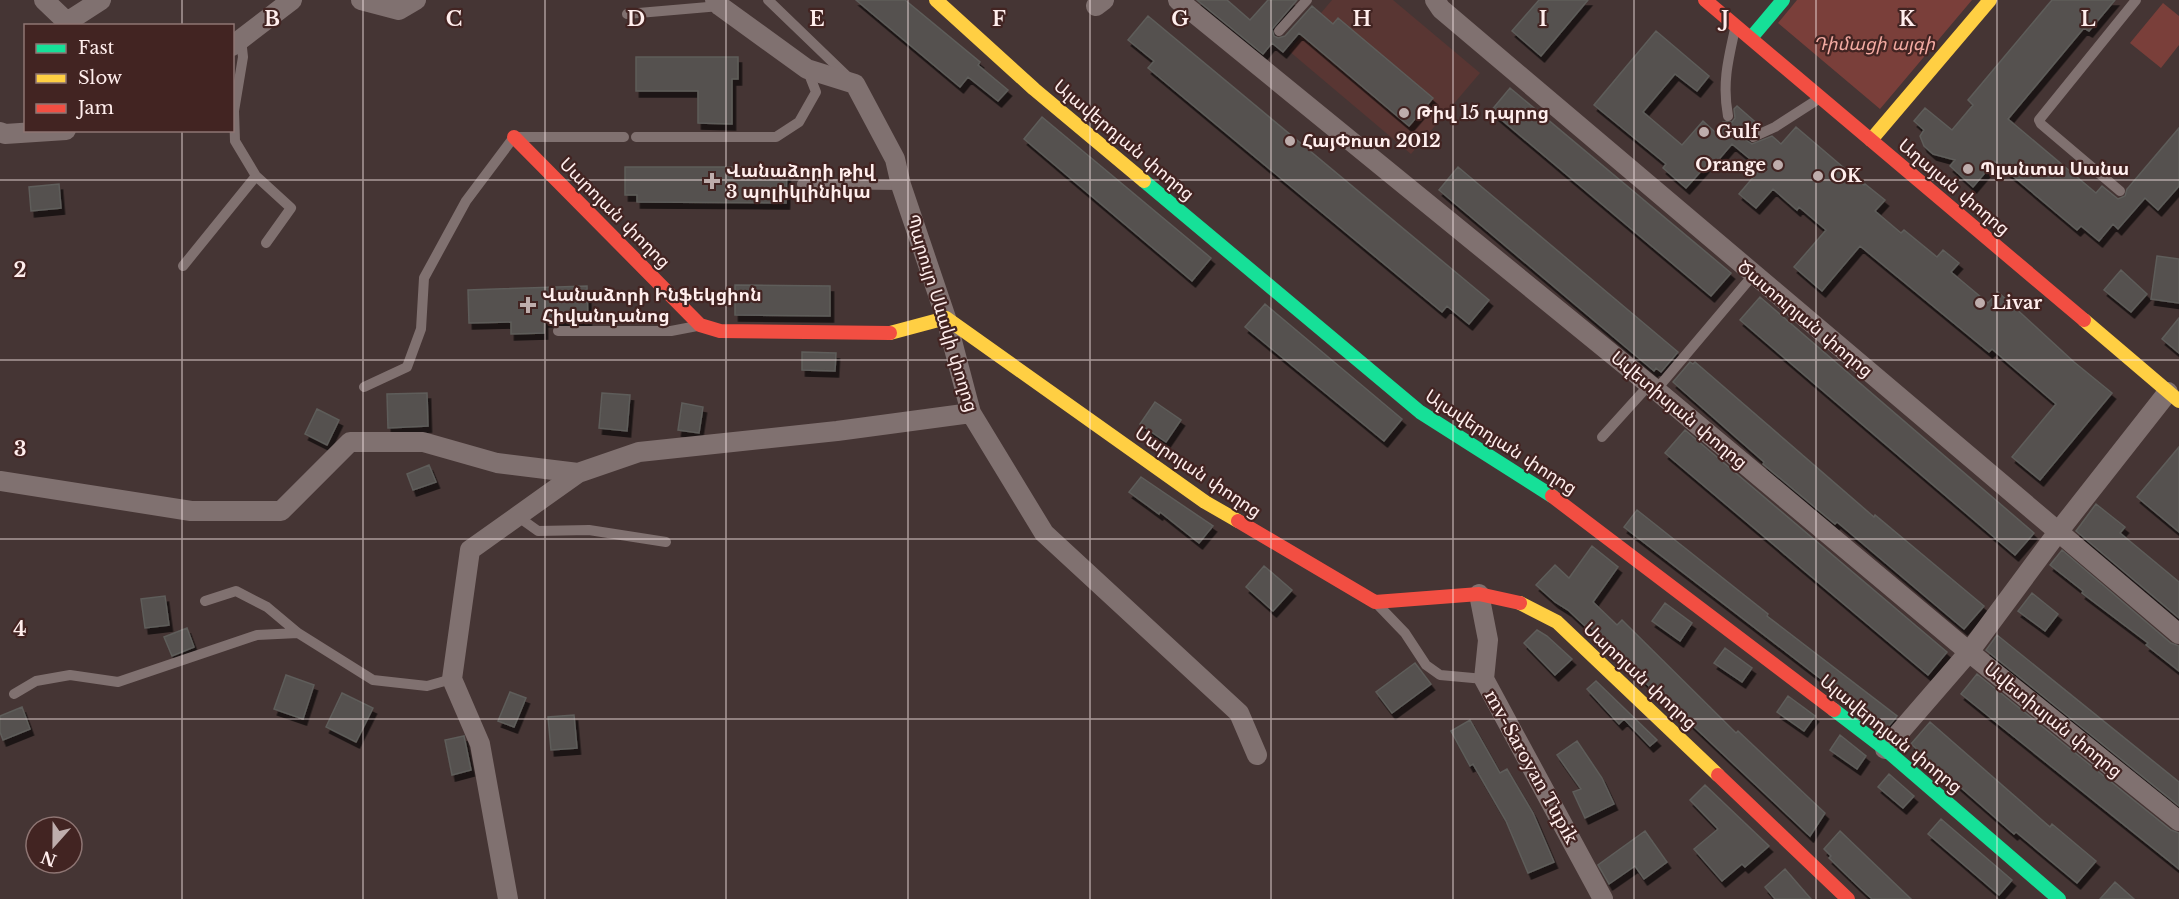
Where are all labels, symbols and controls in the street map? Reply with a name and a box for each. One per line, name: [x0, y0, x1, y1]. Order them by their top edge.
text: B: [264, 7, 280, 31]
text: C: [446, 7, 462, 31]
text: D: [627, 7, 645, 31]
text: E: [809, 7, 825, 31]
text: F: [992, 7, 1006, 31]
text: G: [1171, 7, 1189, 31]
text: H: [1353, 7, 1372, 31]
text: I: [1539, 7, 1547, 31]
text: J: [1717, 7, 1729, 31]
text: K: [1899, 7, 1916, 31]
text: L: [2080, 7, 2096, 31]
legend: [24, 24, 234, 132]
park label: Դիմացի այգի: [1813, 33, 1935, 55]
text: Fast: [78, 37, 115, 59]
text: Slow: [78, 67, 123, 89]
street label: Ալավերդյան փողոց: [1049, 75, 1199, 205]
text: Jam: [76, 97, 114, 119]
place label: Թիվ 15 դպրոց: [1416, 102, 1549, 124]
marker: Թիվ 15 դպրոց: [1397, 106, 1411, 120]
place label: Gulf: [1716, 121, 1761, 143]
marker: Gulf: [1697, 125, 1711, 139]
place label: ՀայՓոստ 2012: [1302, 130, 1441, 152]
marker: ՀայՓոստ 2012: [1283, 134, 1297, 148]
street label: Աղայան փողոց: [1894, 134, 2014, 240]
street label: Սարոյան փողոց: [555, 153, 675, 273]
place label: Orange: [1695, 154, 1766, 176]
marker: Orange: [1771, 158, 1785, 172]
place label: Պլանտա Սանա: [1980, 158, 2129, 180]
place label: Վանաձորի թիվ 3 պոլիկլինիկա: [726, 160, 877, 203]
marker: Պլանտա Սանա: [1961, 162, 1975, 176]
place label: OK: [1830, 165, 1863, 187]
marker: OK: [1811, 169, 1825, 183]
marker: Վանաձորի թիվ 3 պոլիկլինիկա: [703, 172, 721, 190]
street label: Պարույր Սևակի փողոց: [901, 212, 983, 414]
street label: Ծատուրյան փողոց: [1733, 256, 1877, 382]
text: 2: [13, 258, 27, 282]
place label: Վանաձորի Ինֆեկցիոն Հիվանդանոց: [542, 284, 762, 327]
place label: Livar: [1992, 292, 2042, 314]
marker: Վանաձորի Ինֆեկցիոն Հիվանդանոց: [519, 296, 537, 314]
marker: Livar: [1973, 296, 1987, 310]
street label: Ավետիսյան փողոց: [1606, 346, 1752, 474]
street label: Ալավերդյան փողոց: [1421, 385, 1581, 499]
street label: Սարոյան փողոց: [1131, 422, 1265, 522]
text: 3: [14, 437, 26, 461]
text: 4: [13, 617, 27, 641]
street label: Սարոյան փողոց: [1578, 618, 1702, 734]
street label: Ավետիսյան փողոց: [1979, 658, 2127, 782]
street label: Ալավերդյան փողոց: [1815, 670, 1967, 798]
street label: mv-Saroyan Tupik: [1480, 686, 1582, 848]
north arrow: [24, 815, 84, 875]
text: N: [38, 847, 59, 871]

